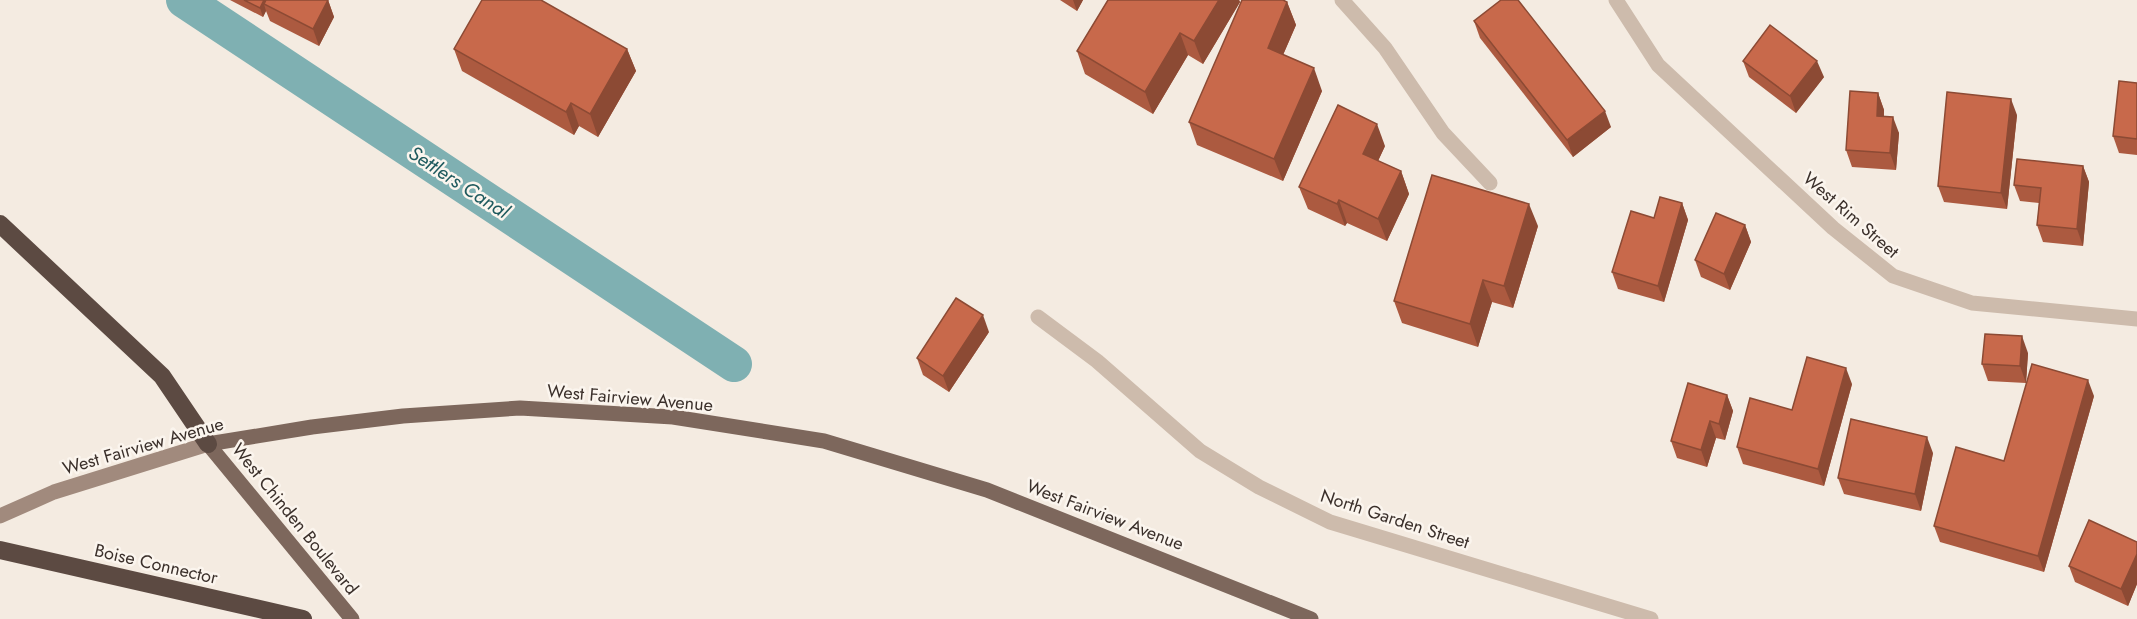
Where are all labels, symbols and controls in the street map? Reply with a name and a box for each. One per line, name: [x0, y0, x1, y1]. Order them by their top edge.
water label: Settlers Canal: [403, 139, 516, 227]
street label: West Rim Street: [1797, 166, 1905, 265]
street label: West Fairview Avenue: [546, 378, 714, 418]
street label: West Fairview Avenue: [59, 411, 227, 481]
street label: West Chinden Boulevard: [226, 438, 364, 600]
street label: West Fairview Avenue: [1023, 473, 1187, 557]
street label: North Garden Street: [1317, 483, 1473, 556]
street label: Boise Connector: [92, 537, 221, 591]

